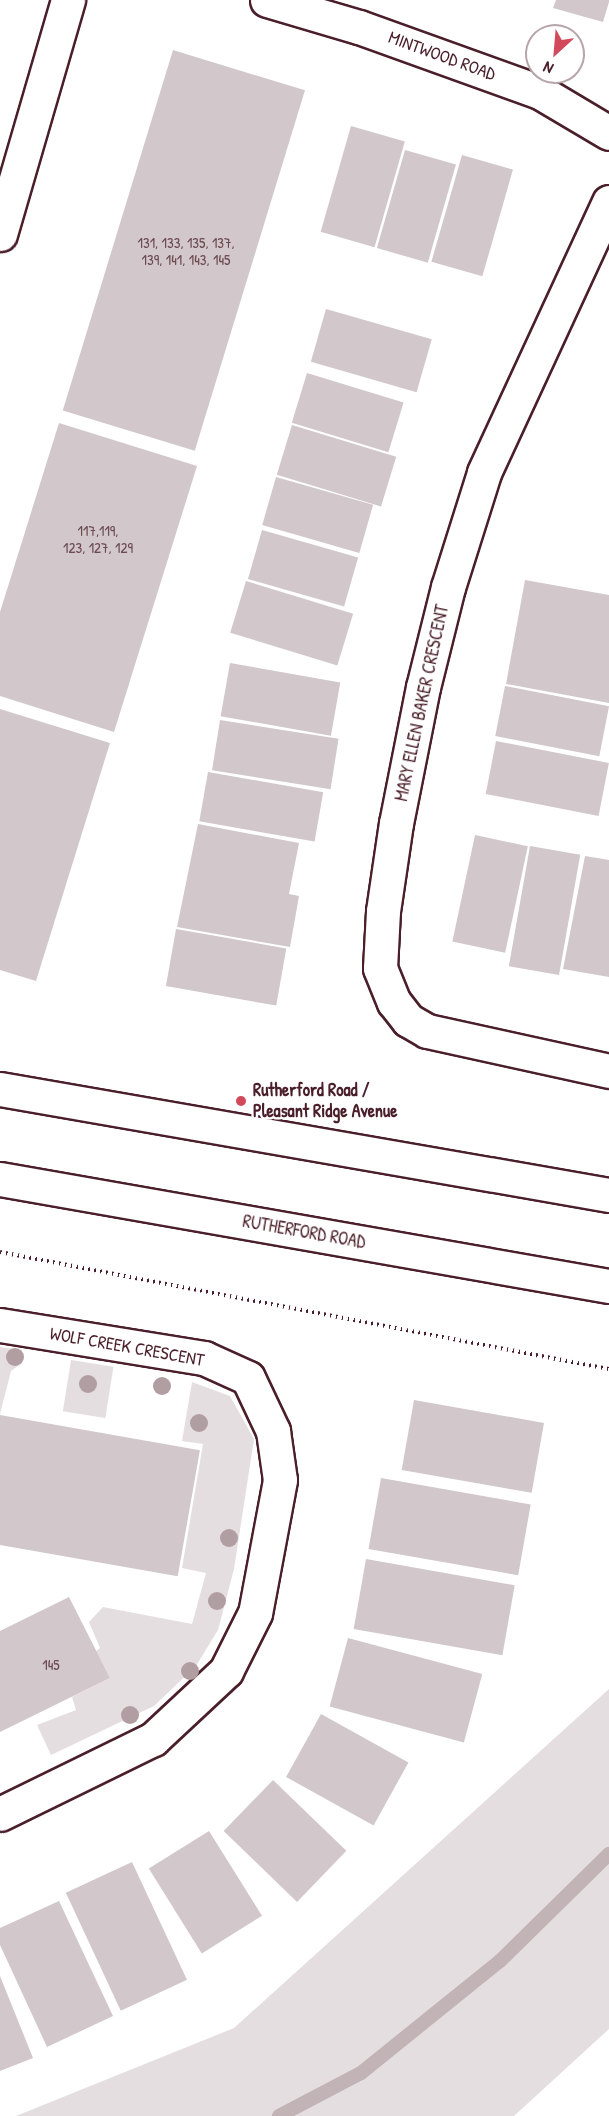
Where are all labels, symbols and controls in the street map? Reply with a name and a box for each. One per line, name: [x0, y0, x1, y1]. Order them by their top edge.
north arrow: [525, 24, 585, 84]
street label: MINTWOOD ROAD: [386, 27, 498, 85]
text: N: [539, 57, 557, 80]
house number: 131, 133, 135, 137, 139, 141, 143, 145: [137, 233, 235, 268]
house number: 117,119, 123, 127, 129: [63, 521, 133, 556]
street label: MARY ELLEN BAKER CRESCENT: [391, 603, 453, 803]
place label: Rutherford Road / Pleasant Ridge Avenue: [253, 1080, 397, 1122]
marker: Rutherford Road / Pleasant Ridge Avenue: [234, 1094, 248, 1108]
street label: RUTHERFORD ROAD: [241, 1211, 367, 1253]
street label: WOLF CREEK CRESCENT: [48, 1323, 206, 1371]
house number: 145: [42, 1656, 60, 1674]

